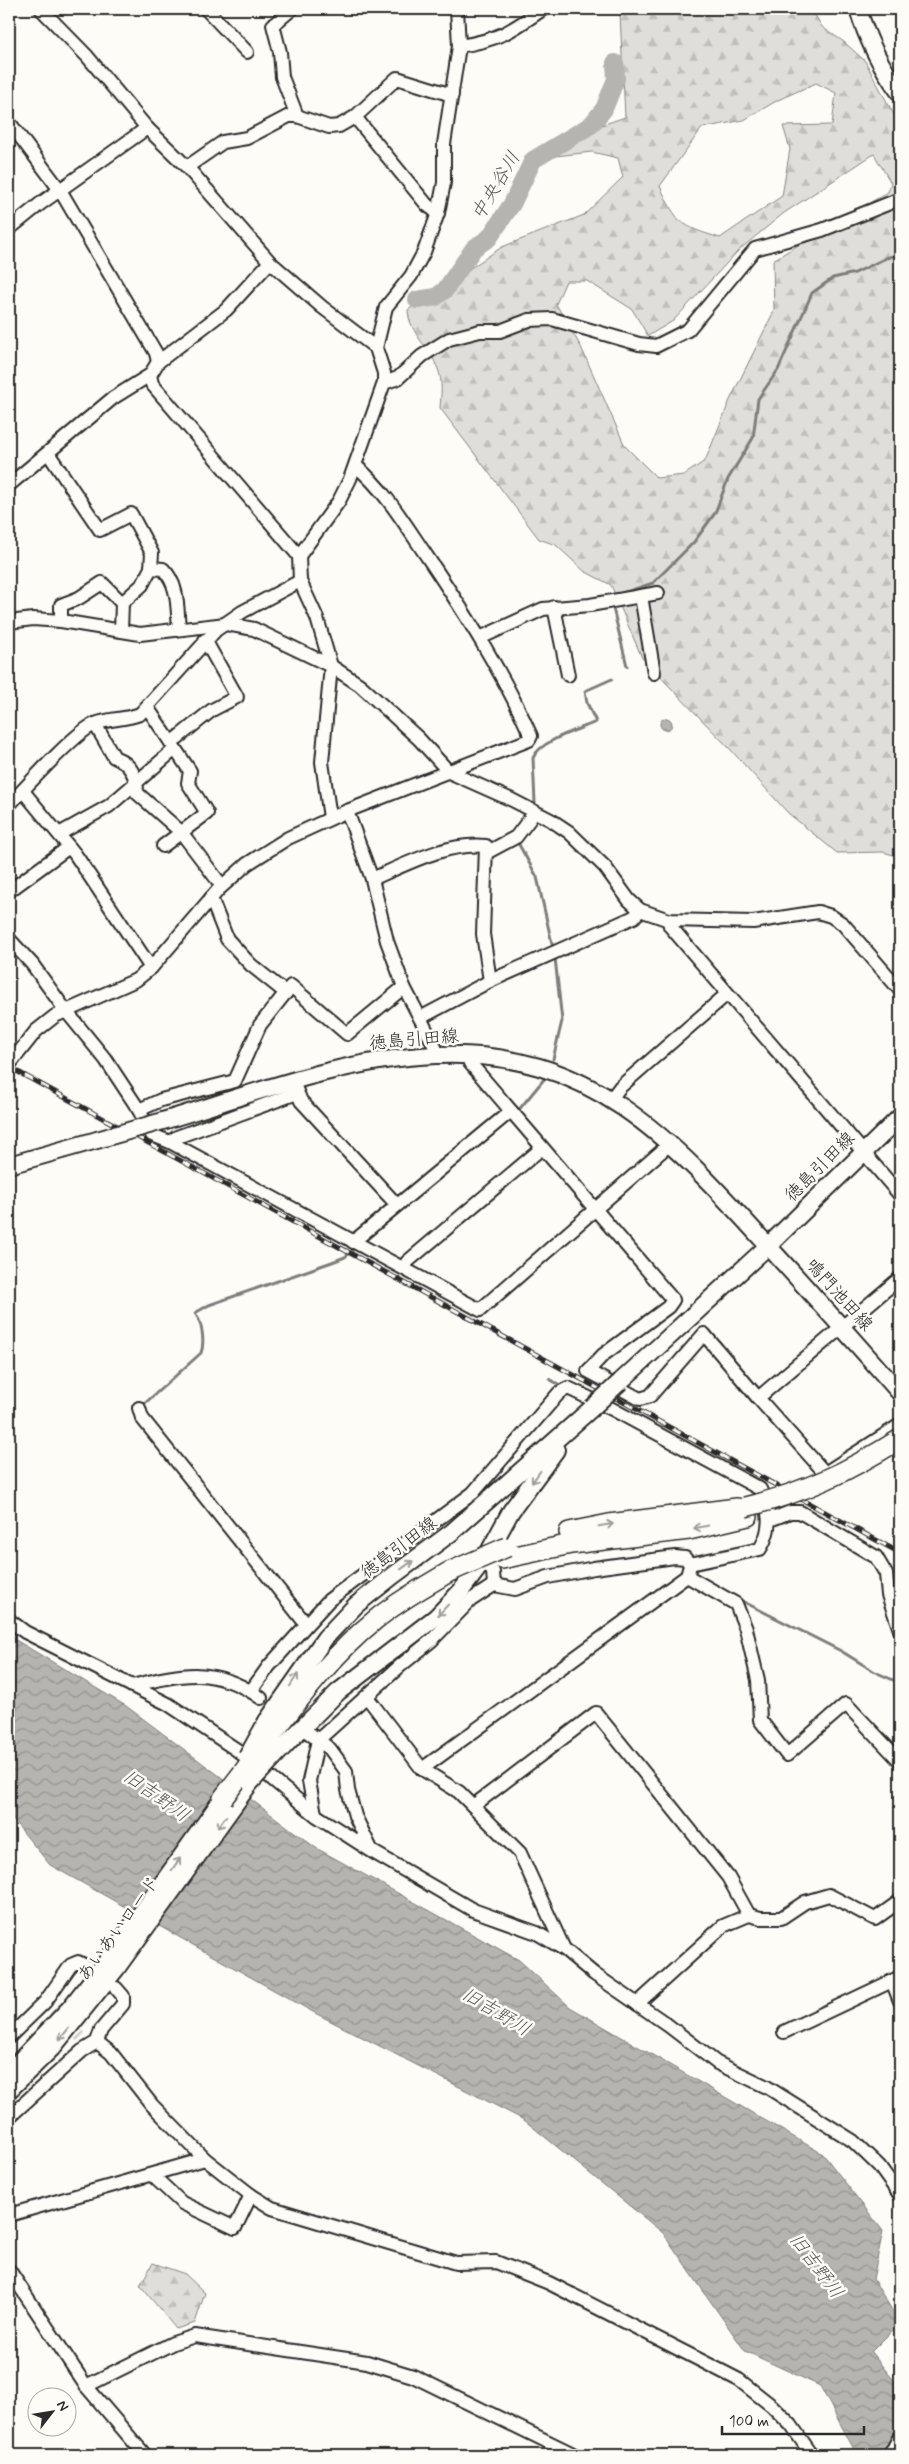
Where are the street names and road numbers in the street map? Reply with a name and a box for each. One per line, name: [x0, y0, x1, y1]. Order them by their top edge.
street label: 徳島引田線: [368, 1024, 460, 1056]
street label: 徳島引田線: [780, 1127, 860, 1207]
street label: 鳴門池田線: [800, 1254, 878, 1336]
street label: 徳島引田線: [356, 1511, 442, 1585]
street label: あいあいロード: [72, 1871, 166, 1987]

